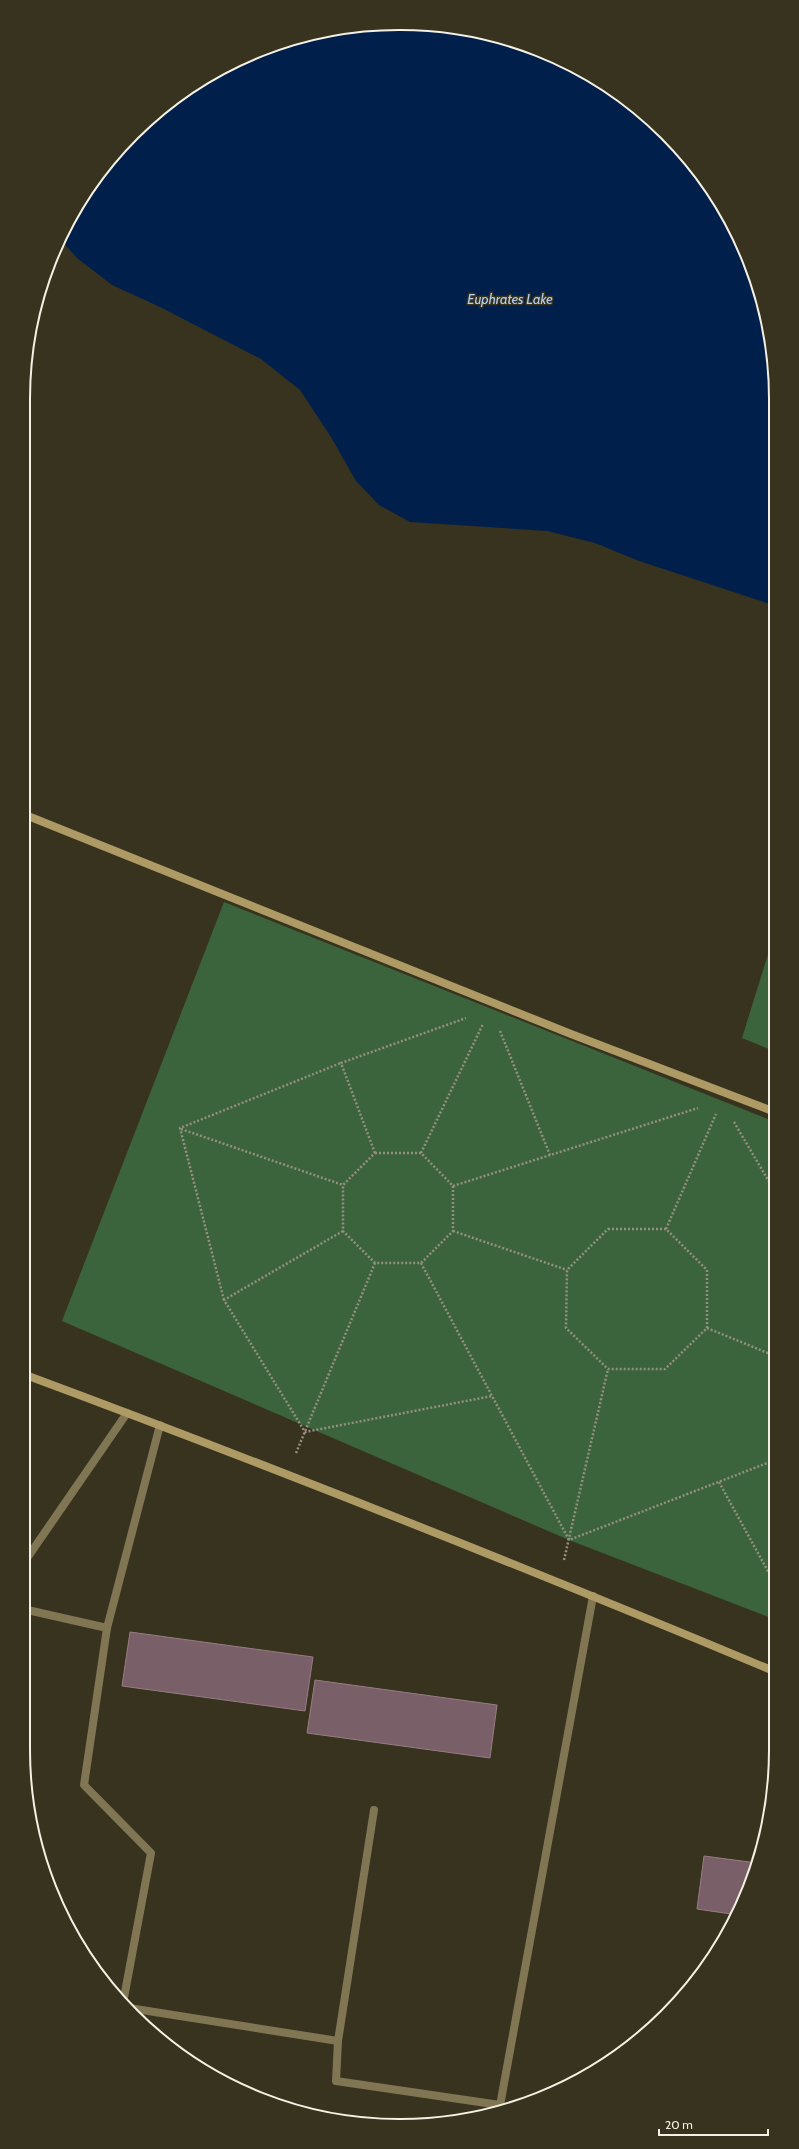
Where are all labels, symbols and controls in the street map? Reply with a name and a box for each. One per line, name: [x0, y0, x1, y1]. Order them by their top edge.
water label: Euphrates Lake: [467, 290, 553, 308]
scale bar: [659, 2111, 768, 2137]
text: 20 m: [665, 2117, 693, 2132]

